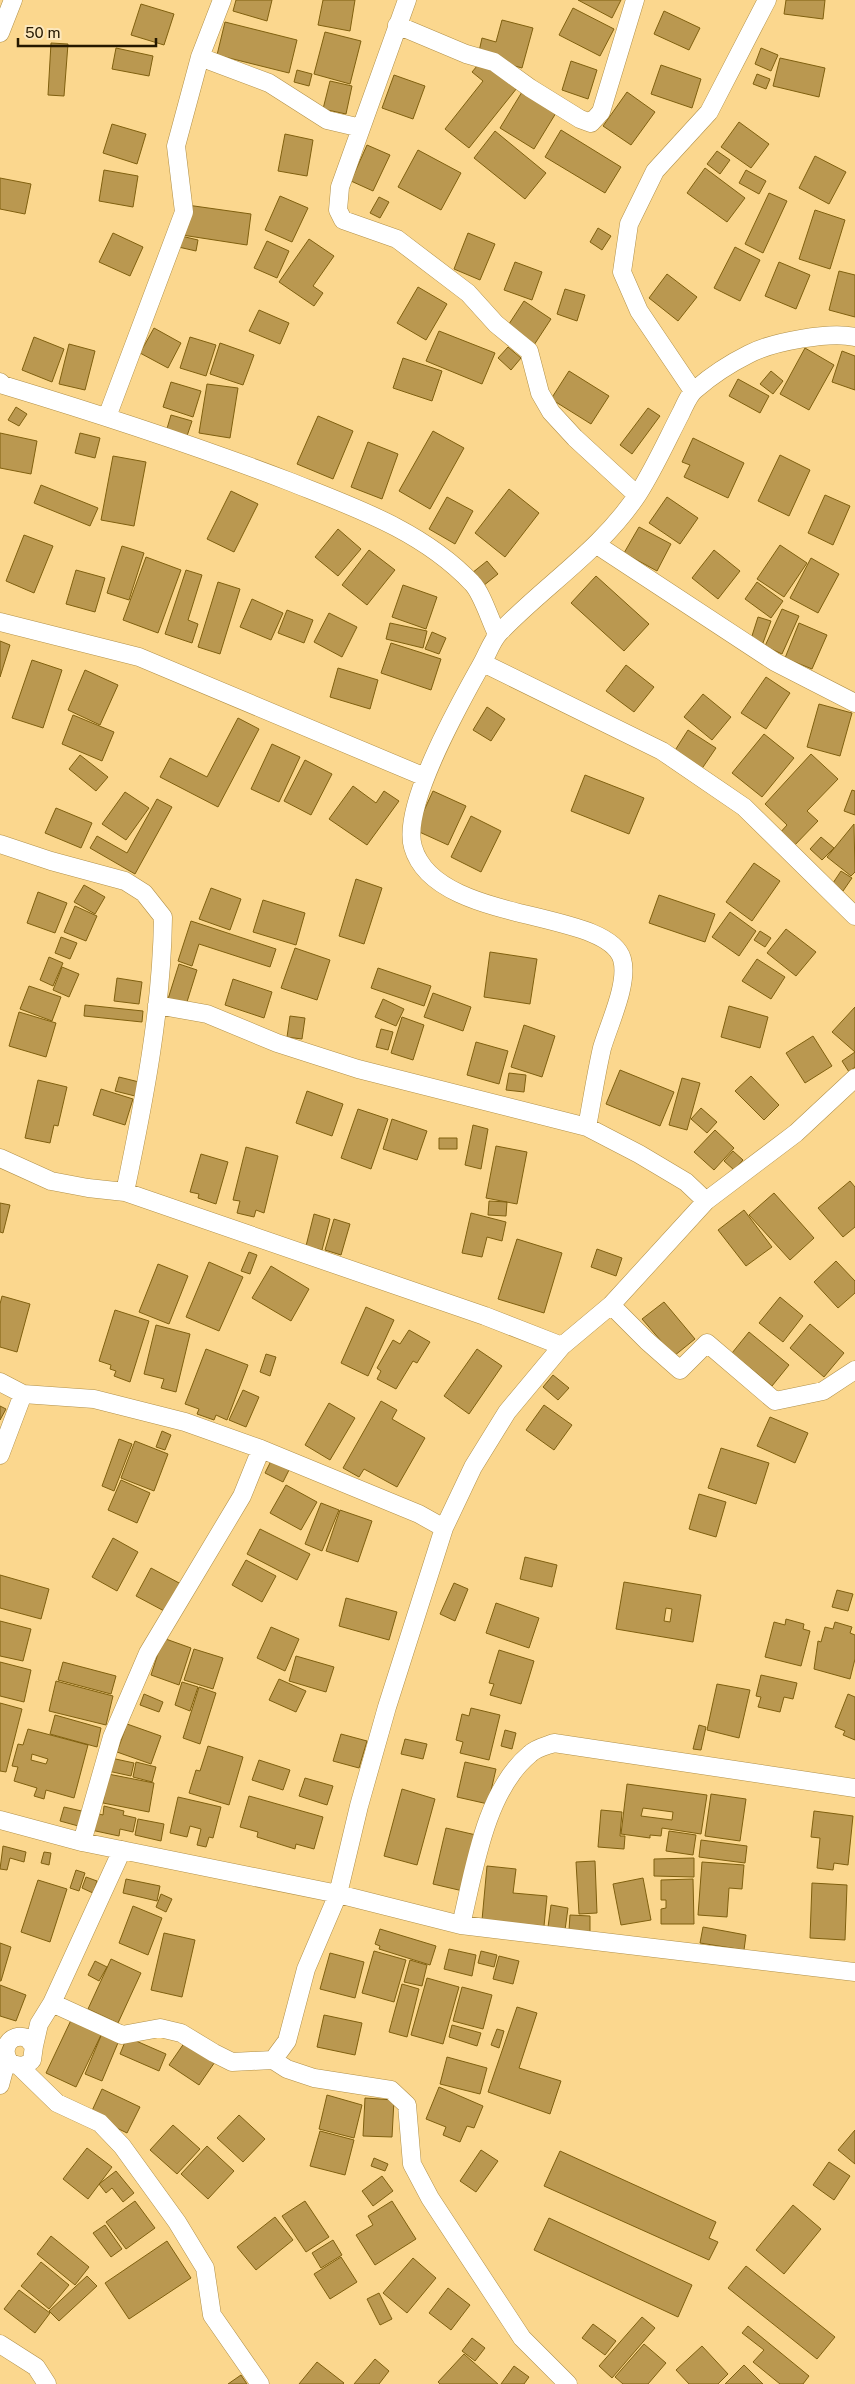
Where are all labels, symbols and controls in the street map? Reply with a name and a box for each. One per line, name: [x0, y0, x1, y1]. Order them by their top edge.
scale bar: [18, 15, 155, 47]
text: 50 m: [25, 24, 60, 41]

